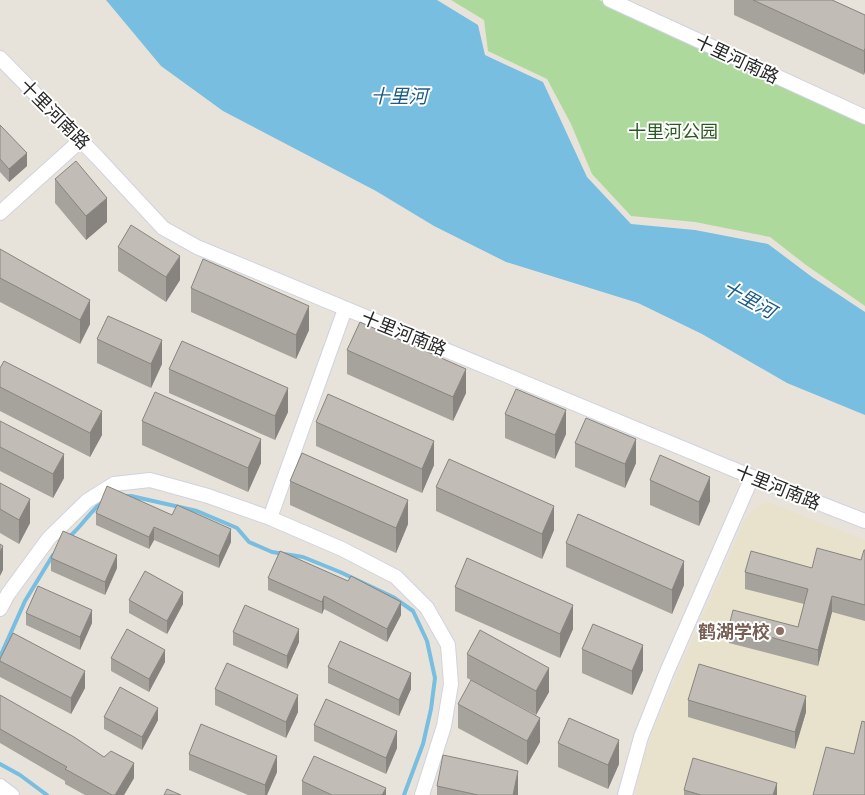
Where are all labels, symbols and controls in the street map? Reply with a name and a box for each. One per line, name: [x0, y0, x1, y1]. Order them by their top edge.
street label: 十里河南路: [692, 30, 782, 88]
street label: 十里河南路: [16, 75, 94, 153]
water label: 十里河: [370, 85, 431, 107]
park label: 十里河公园: [628, 121, 718, 142]
water label: 十里河: [719, 276, 783, 324]
street label: 十里河南路: [358, 306, 450, 360]
street label: 十里河南路: [732, 460, 824, 514]
place label: 鹤湖学校: [698, 621, 770, 642]
marker: 鹤湖学校: [774, 625, 786, 637]

